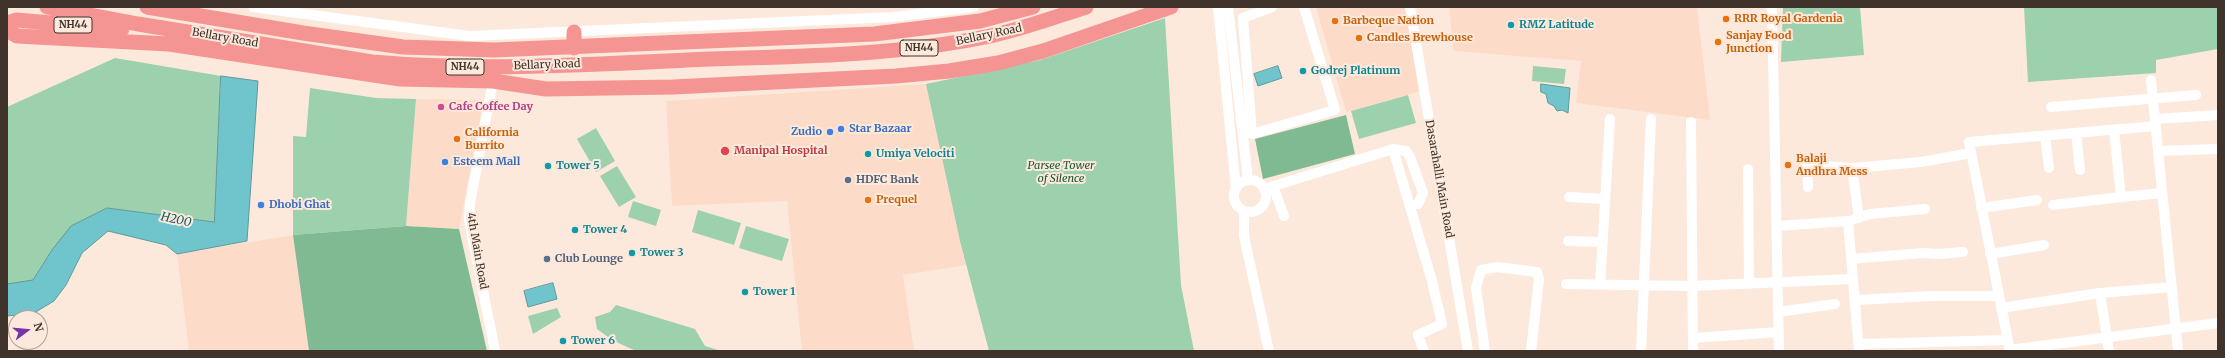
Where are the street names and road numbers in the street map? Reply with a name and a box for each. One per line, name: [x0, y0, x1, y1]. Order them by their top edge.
road number: NH44: [54, 17, 92, 33]
street label: Bellary Road: [955, 22, 1023, 48]
street label: Bellary Road: [191, 26, 259, 50]
road number: NH44: [900, 40, 938, 56]
street label: Bellary Road: [513, 57, 581, 73]
road number: NH44: [446, 59, 484, 75]
street label: Dasarahalli Main Road: [1422, 119, 1456, 239]
street label: 4th Main Road: [464, 212, 490, 290]

